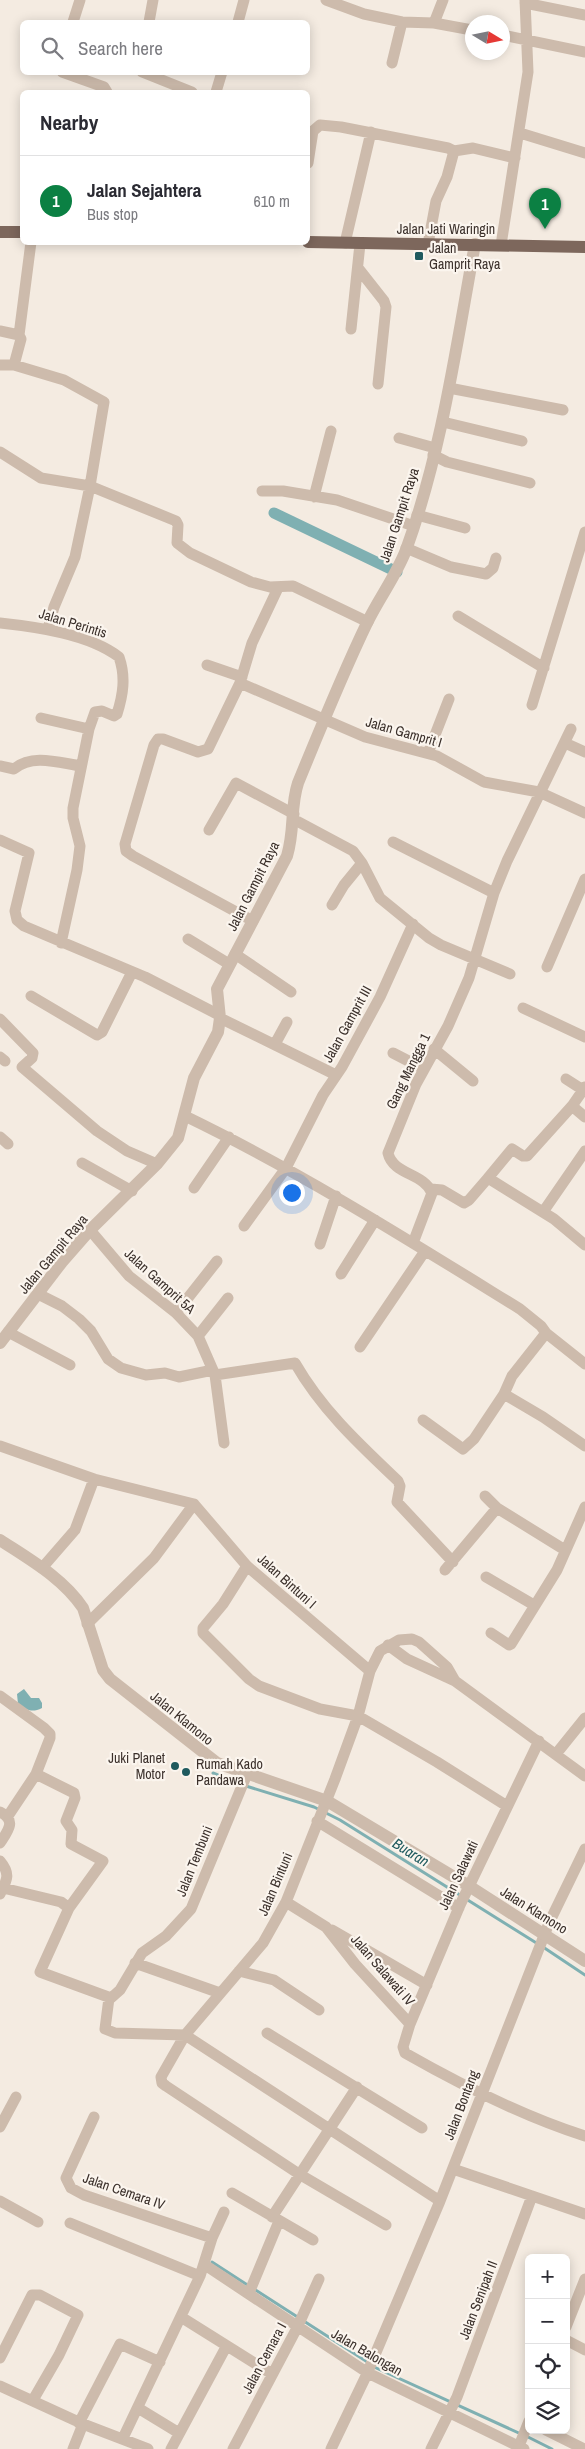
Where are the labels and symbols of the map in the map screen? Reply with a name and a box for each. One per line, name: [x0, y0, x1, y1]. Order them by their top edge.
north arrow: [465, 15, 510, 60]
pin: 1: [529, 188, 561, 229]
street label: Jalan Jati Waringin: [397, 220, 495, 238]
place label: Jalan Gamprit Raya: [429, 239, 501, 273]
marker: Jalan Gamprit Raya: [413, 250, 425, 262]
street label: Jalan Gampit Raya: [375, 465, 423, 565]
street label: Jalan Perintis: [37, 604, 109, 642]
street label: Jalan Gamprit I: [364, 713, 444, 751]
street label: Jalan Gampit Raya: [223, 838, 284, 934]
street label: Jalan Gamprit III: [319, 983, 375, 1065]
street label: Gang Mangga 1: [382, 1030, 434, 1112]
your location: [279, 1180, 305, 1206]
street label: Jalan Gampit Raya: [15, 1210, 92, 1297]
street label: Jalan Gamprit 5A: [121, 1244, 199, 1318]
street label: Jalan Bintuni I: [254, 1550, 320, 1612]
street label: Jalan Klamono: [147, 1687, 217, 1749]
place label: Juki Planet Motor: [108, 1749, 165, 1783]
place label: Rumah Kado Pandawa: [196, 1755, 263, 1789]
marker: Juki Planet Motor: [169, 1760, 181, 1772]
marker: Rumah Kado Pandawa: [180, 1766, 192, 1778]
street label: Jalan Tembuni: [172, 1823, 216, 1899]
water label: Buaran: [389, 1833, 434, 1871]
street label: Jalan Salawati: [434, 1837, 482, 1913]
street label: Jalan Bintuni: [254, 1850, 296, 1918]
street label: Jalan Klamono: [497, 1882, 571, 1938]
street label: Jalan Salawati IV: [347, 1931, 419, 2010]
street label: Jalan Bontang: [439, 2067, 483, 2142]
street label: Jalan Cemara IV: [81, 2169, 168, 2214]
street label: Jalan Senipah II: [455, 2258, 501, 2342]
street label: Jalan Cemara I: [238, 2319, 290, 2397]
street label: Jalan Balongan: [328, 2324, 406, 2380]

